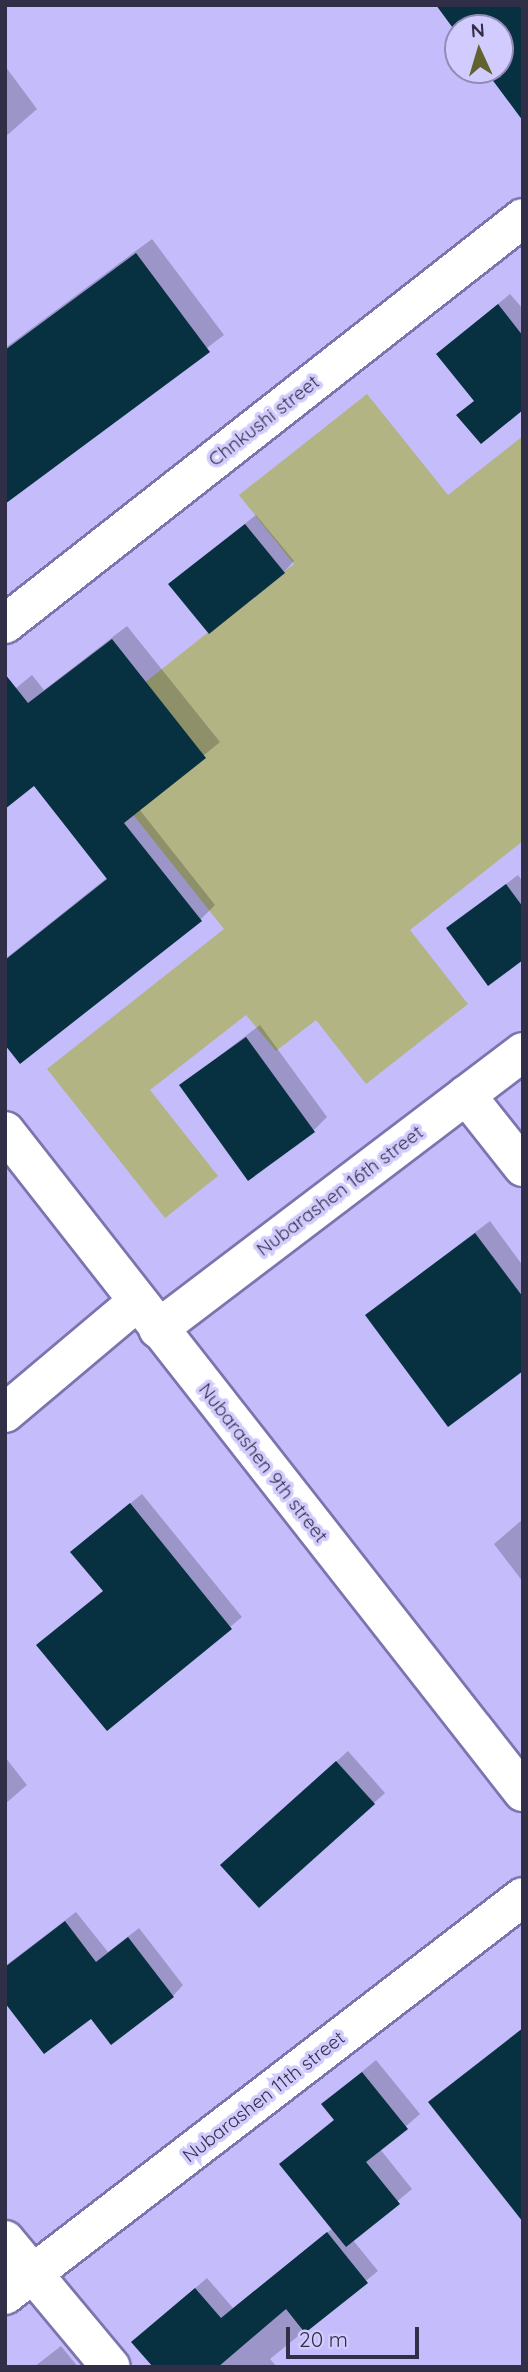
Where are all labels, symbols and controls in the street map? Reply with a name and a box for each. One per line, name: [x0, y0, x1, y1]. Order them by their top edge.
north arrow: [444, 14, 514, 84]
text: N: [470, 18, 485, 43]
street label: Chnkushi street: [204, 371, 324, 471]
street label: Nubarashen 16th street: [252, 1121, 428, 1261]
street label: Nubarashen 9th street: [194, 1379, 332, 1547]
street label: Nubarashen 11th street: [178, 2027, 350, 2167]
scale bar: [290, 2312, 423, 2356]
text: 20 m: [299, 2326, 348, 2352]

